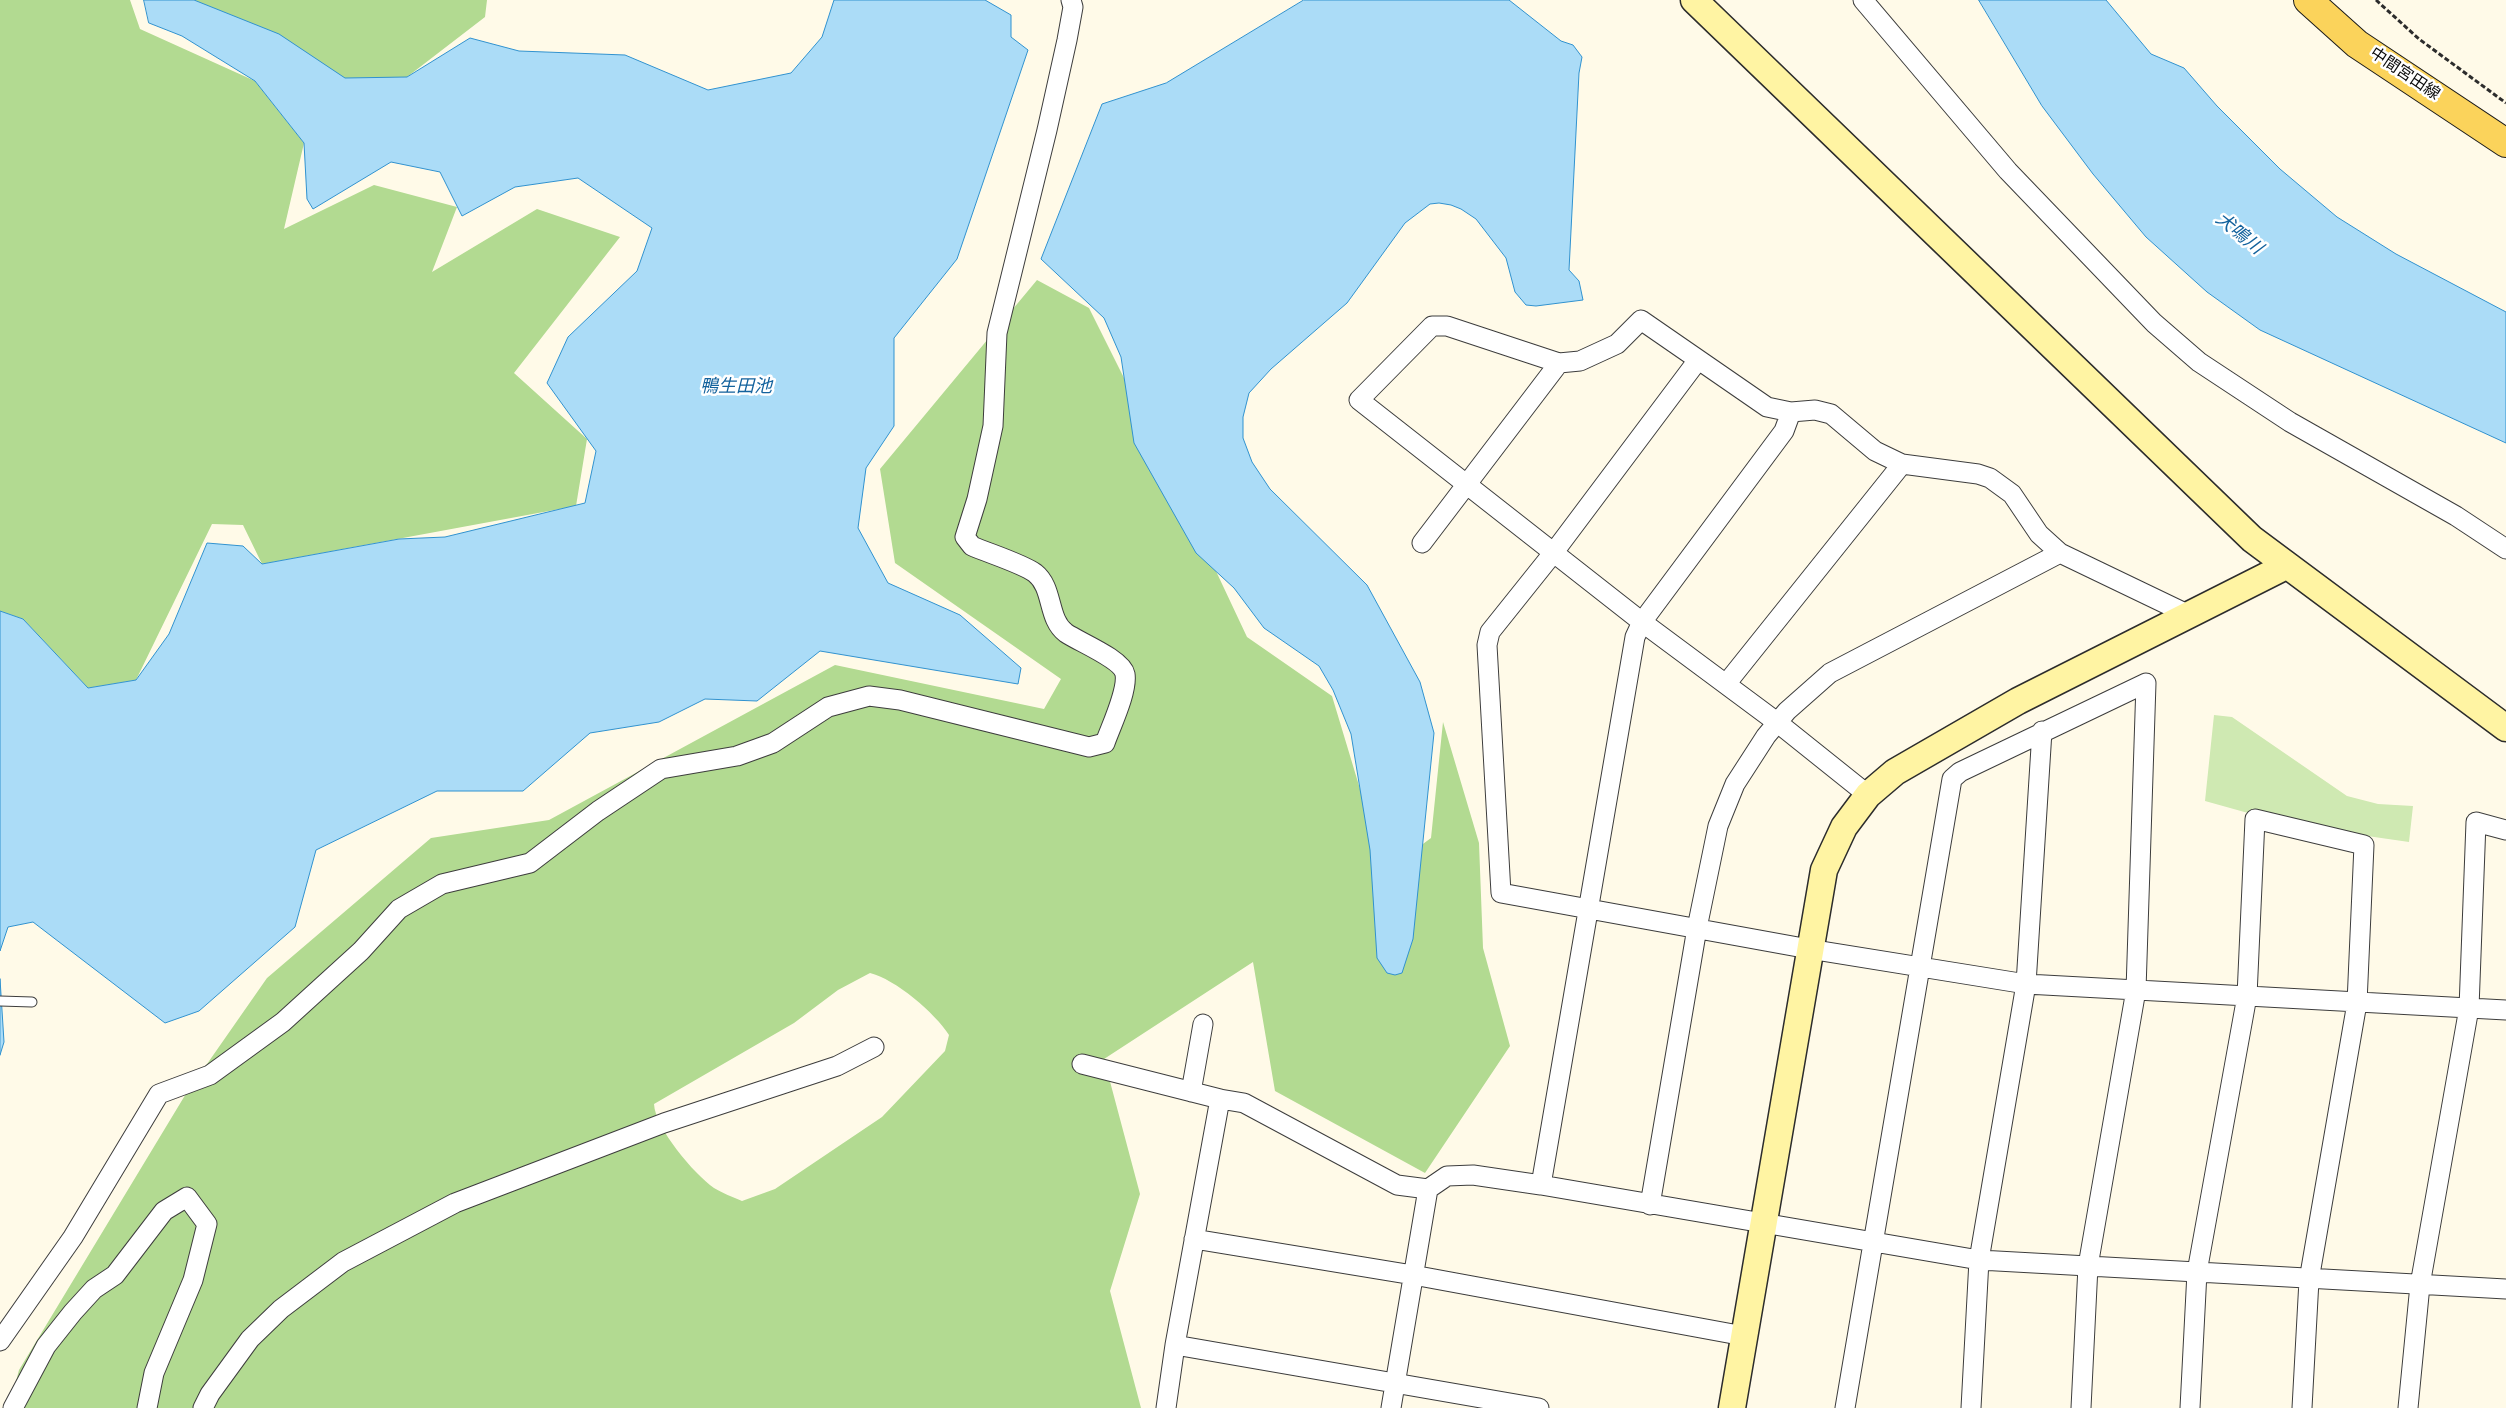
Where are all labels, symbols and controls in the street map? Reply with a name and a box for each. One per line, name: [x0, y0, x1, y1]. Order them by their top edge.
street label: 中間宮田線: [2365, 45, 2443, 105]
water label: 犬鳴川: [2210, 210, 2266, 260]
water label: 鴨生田池: [700, 377, 772, 399]

